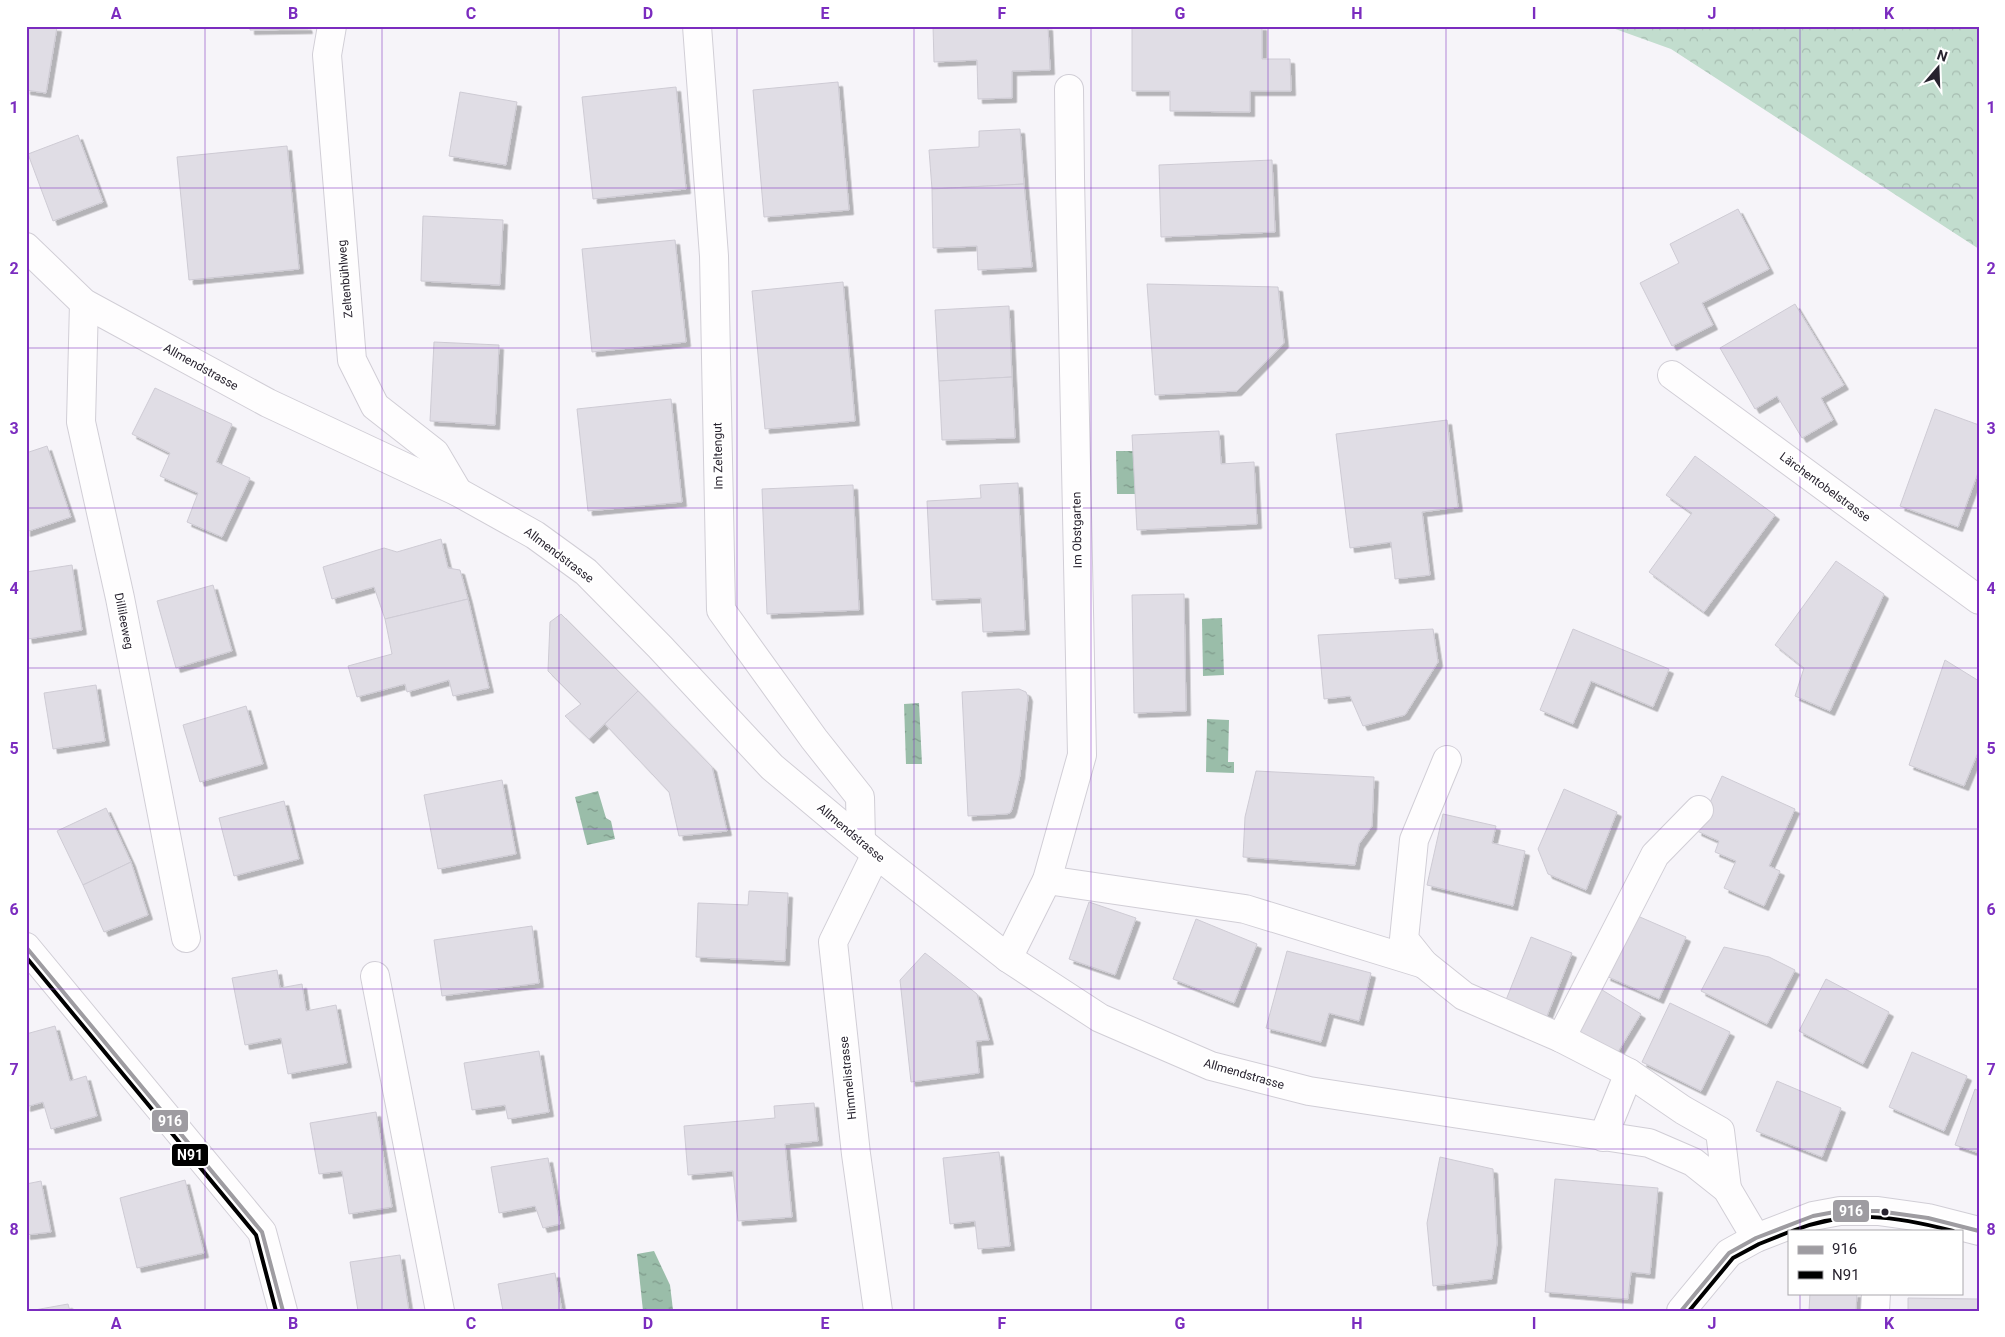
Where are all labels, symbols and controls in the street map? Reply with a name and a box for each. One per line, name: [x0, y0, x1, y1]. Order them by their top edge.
text: A: [111, 4, 122, 23]
text: B: [288, 4, 298, 23]
text: C: [466, 4, 476, 23]
text: D: [643, 4, 653, 23]
text: E: [821, 4, 830, 23]
text: F: [998, 4, 1007, 23]
text: G: [1175, 4, 1186, 23]
text: H: [1351, 4, 1363, 23]
text: I: [1532, 4, 1536, 23]
text: J: [1708, 4, 1716, 23]
text: K: [1884, 4, 1895, 23]
north arrow: [1912, 42, 1962, 92]
text: N: [1935, 47, 1950, 65]
text: 1: [9, 98, 19, 117]
text: 1: [1986, 98, 1996, 117]
street label: Zeltenbühlweg: [335, 239, 355, 319]
text: 2: [9, 259, 19, 278]
text: 2: [1986, 259, 1996, 278]
street label: Allmendstrasse: [161, 341, 241, 393]
text: 3: [9, 419, 19, 438]
text: 3: [1986, 419, 1996, 438]
street label: Im Zeltengut: [710, 422, 726, 490]
street label: Lärchentobelstrasse: [1777, 449, 1873, 525]
street label: Im Obstgarten: [1069, 492, 1085, 568]
street label: Allmendstrasse: [522, 524, 596, 586]
text: 4: [9, 579, 19, 598]
text: 4: [1986, 579, 1996, 598]
street label: Dillileeweg: [112, 592, 136, 650]
text: 5: [9, 739, 19, 758]
text: 5: [1986, 739, 1996, 758]
street label: Allmendstrasse: [815, 801, 887, 865]
text: 6: [9, 900, 19, 919]
text: 6: [1986, 900, 1996, 919]
street label: Himmelistrasse: [837, 1036, 859, 1120]
street label: Allmendstrasse: [1202, 1056, 1286, 1092]
text: 7: [9, 1060, 19, 1079]
text: 7: [1986, 1060, 1996, 1079]
line badge: 916: [151, 1109, 189, 1133]
text: 916: [158, 1113, 182, 1129]
line badge: N91: [171, 1143, 209, 1167]
text: N91: [177, 1147, 203, 1163]
line badge: 916: [1832, 1199, 1870, 1223]
text: 916: [1839, 1203, 1863, 1219]
unlabelled marker: [1880, 1207, 1890, 1217]
text: 8: [9, 1220, 19, 1239]
text: 8: [1986, 1220, 1996, 1239]
legend: [1788, 1230, 1962, 1294]
text: 916: [1832, 1240, 1857, 1258]
text: N91: [1832, 1266, 1860, 1284]
text: A: [111, 1314, 122, 1333]
text: B: [288, 1314, 298, 1333]
text: C: [466, 1314, 476, 1333]
text: D: [643, 1314, 653, 1333]
text: E: [821, 1314, 830, 1333]
text: F: [998, 1314, 1007, 1333]
text: G: [1175, 1314, 1186, 1333]
text: H: [1351, 1314, 1363, 1333]
text: I: [1532, 1314, 1536, 1333]
text: J: [1708, 1314, 1716, 1333]
text: K: [1884, 1314, 1895, 1333]

